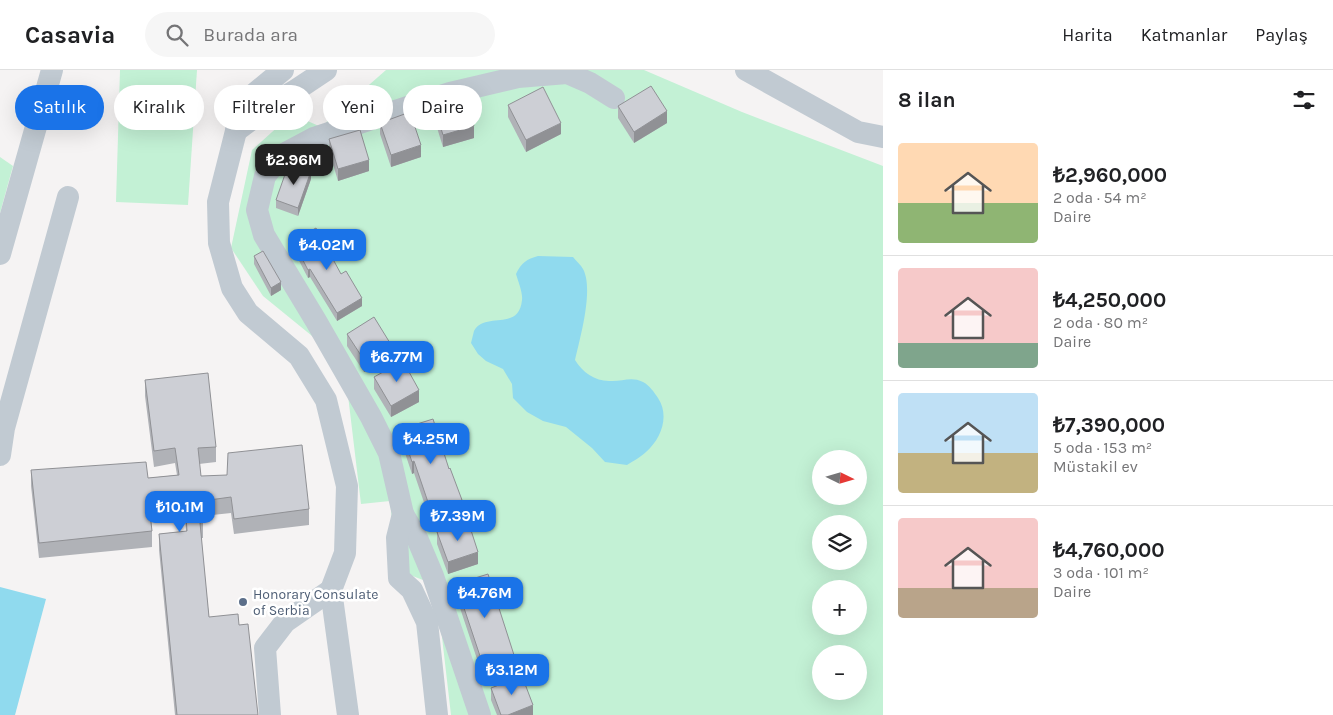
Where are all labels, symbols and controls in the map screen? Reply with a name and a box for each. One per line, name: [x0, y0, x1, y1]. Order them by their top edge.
search box: [145, 12, 495, 57]
text: Casavia: [25, 21, 115, 49]
icon: search: [163, 21, 191, 49]
text: Burada ara: [203, 24, 298, 46]
text: Harita: [1062, 24, 1113, 46]
text: Katmanlar: [1141, 24, 1227, 46]
text: Paylaş: [1255, 24, 1308, 46]
chip: Satılık: [15, 85, 104, 130]
chip: Kiralık: [114, 85, 204, 130]
chip: Filtreler: [214, 85, 313, 130]
chip: Yeni: [323, 85, 393, 130]
chip: Daire: [403, 85, 482, 130]
icon: filters: [1290, 86, 1318, 114]
text: 8 ilan: [898, 88, 956, 112]
pin: ₺2.96M: [253, 144, 335, 186]
text: ₺2.96M: [266, 150, 322, 169]
icon: home: [938, 163, 998, 223]
text: ₺2,960,000: [1053, 163, 1167, 187]
text: 2 oda · 54 m²: [1053, 188, 1147, 207]
text: Daire: [1053, 207, 1091, 226]
pin: ₺4.02M: [286, 228, 368, 271]
text: ₺4.02M: [299, 235, 355, 254]
icon: home: [938, 288, 998, 348]
text: ₺4,250,000: [1053, 288, 1166, 312]
text: 2 oda · 80 m²: [1053, 313, 1148, 332]
text: Daire: [1053, 332, 1091, 351]
pin: ₺6.77M: [356, 340, 438, 383]
text: ₺6.77M: [371, 347, 423, 366]
icon: home: [938, 413, 998, 473]
text: ₺7,390,000: [1053, 413, 1165, 437]
pin: ₺4.25M: [390, 422, 472, 465]
text: ₺4.25M: [403, 429, 459, 448]
text: 5 oda · 153 m²: [1053, 438, 1152, 457]
north arrow: [812, 450, 868, 505]
map controls: [812, 450, 867, 700]
text: Müstakil ev: [1053, 457, 1138, 476]
pin: ₺10.1M: [139, 490, 221, 533]
text: ₺10.1M: [156, 497, 204, 516]
pin: ₺7.39M: [417, 500, 499, 542]
text: ₺7.39M: [431, 506, 485, 525]
button: layers: [812, 515, 867, 570]
icon: home: [938, 538, 998, 598]
text: ₺4,760,000: [1053, 538, 1164, 562]
text: 3 oda · 101 m²: [1053, 563, 1149, 582]
pin: ₺4.76M: [444, 576, 526, 619]
button: +: [812, 580, 867, 635]
text: Daire: [1053, 582, 1091, 601]
text: ₺4.76M: [458, 583, 512, 602]
place label: Honorary Consulate of Serbia: [253, 586, 378, 619]
marker: Honorary Consulate of Serbia: [237, 596, 249, 608]
button: −: [812, 645, 867, 700]
pin: ₺3.12M: [471, 654, 553, 696]
text: ₺3.12M: [486, 660, 538, 679]

